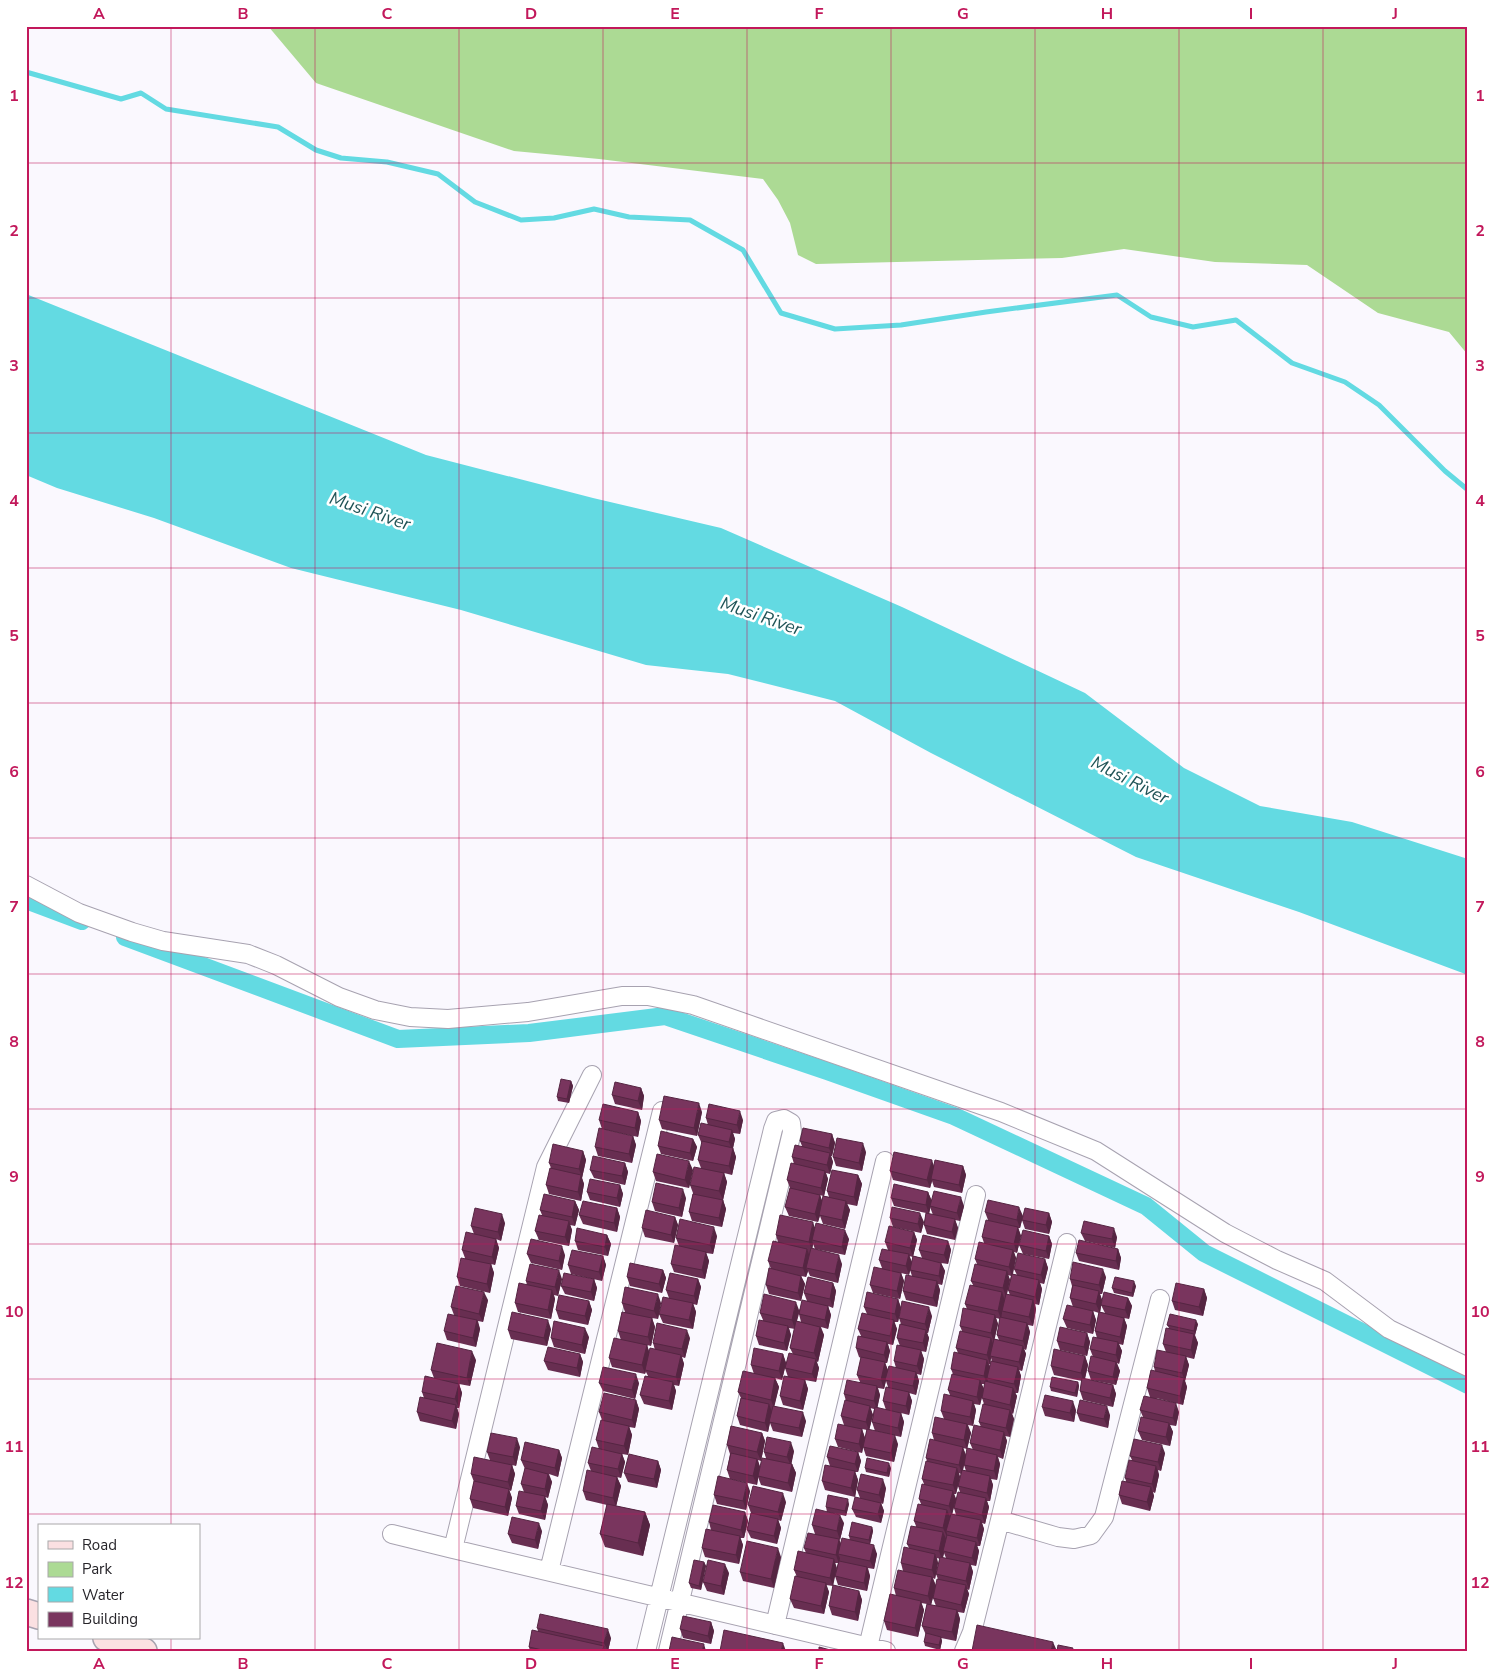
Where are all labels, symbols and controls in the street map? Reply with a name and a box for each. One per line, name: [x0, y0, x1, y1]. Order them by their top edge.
text: A: [93, 3, 105, 25]
text: B: [237, 3, 249, 25]
text: C: [382, 3, 393, 25]
text: D: [525, 3, 537, 25]
text: E: [670, 3, 680, 25]
text: F: [815, 3, 824, 25]
text: G: [957, 3, 969, 25]
text: H: [1101, 3, 1113, 25]
text: I: [1249, 3, 1253, 25]
text: J: [1391, 3, 1398, 25]
text: 1: [9, 85, 19, 107]
text: 1: [1475, 85, 1485, 107]
text: 2: [9, 220, 19, 242]
text: 2: [1475, 220, 1485, 242]
text: 3: [9, 355, 19, 377]
text: 3: [1475, 355, 1485, 377]
water label: Musi River: [326, 486, 414, 536]
text: 4: [9, 490, 19, 512]
text: 4: [1475, 490, 1485, 512]
water label: Musi River: [717, 591, 805, 641]
text: 5: [9, 625, 19, 647]
text: 5: [1475, 625, 1485, 647]
water label: Musi River: [1087, 750, 1174, 810]
text: 6: [9, 761, 19, 783]
text: 6: [1475, 761, 1485, 783]
text: 7: [9, 896, 19, 918]
text: 7: [1475, 896, 1485, 918]
text: 8: [9, 1031, 19, 1053]
text: 8: [1475, 1031, 1485, 1053]
text: 9: [9, 1166, 19, 1188]
text: 9: [1475, 1166, 1485, 1188]
text: 10: [4, 1301, 24, 1323]
text: 10: [1470, 1301, 1490, 1323]
text: 11: [4, 1436, 24, 1458]
text: 11: [1470, 1436, 1490, 1458]
legend: [38, 1524, 200, 1640]
text: Road: [82, 1535, 117, 1555]
text: Park: [82, 1559, 112, 1579]
text: 12: [4, 1572, 24, 1594]
text: 12: [1470, 1572, 1490, 1594]
text: Water: [82, 1585, 125, 1605]
text: Building: [82, 1609, 138, 1629]
text: A: [93, 1653, 105, 1675]
text: B: [237, 1653, 249, 1675]
text: C: [382, 1653, 393, 1675]
text: D: [525, 1653, 537, 1675]
text: E: [670, 1653, 680, 1675]
text: F: [815, 1653, 824, 1675]
text: G: [957, 1653, 969, 1675]
text: H: [1101, 1653, 1113, 1675]
text: I: [1249, 1653, 1253, 1675]
text: J: [1391, 1653, 1398, 1675]

